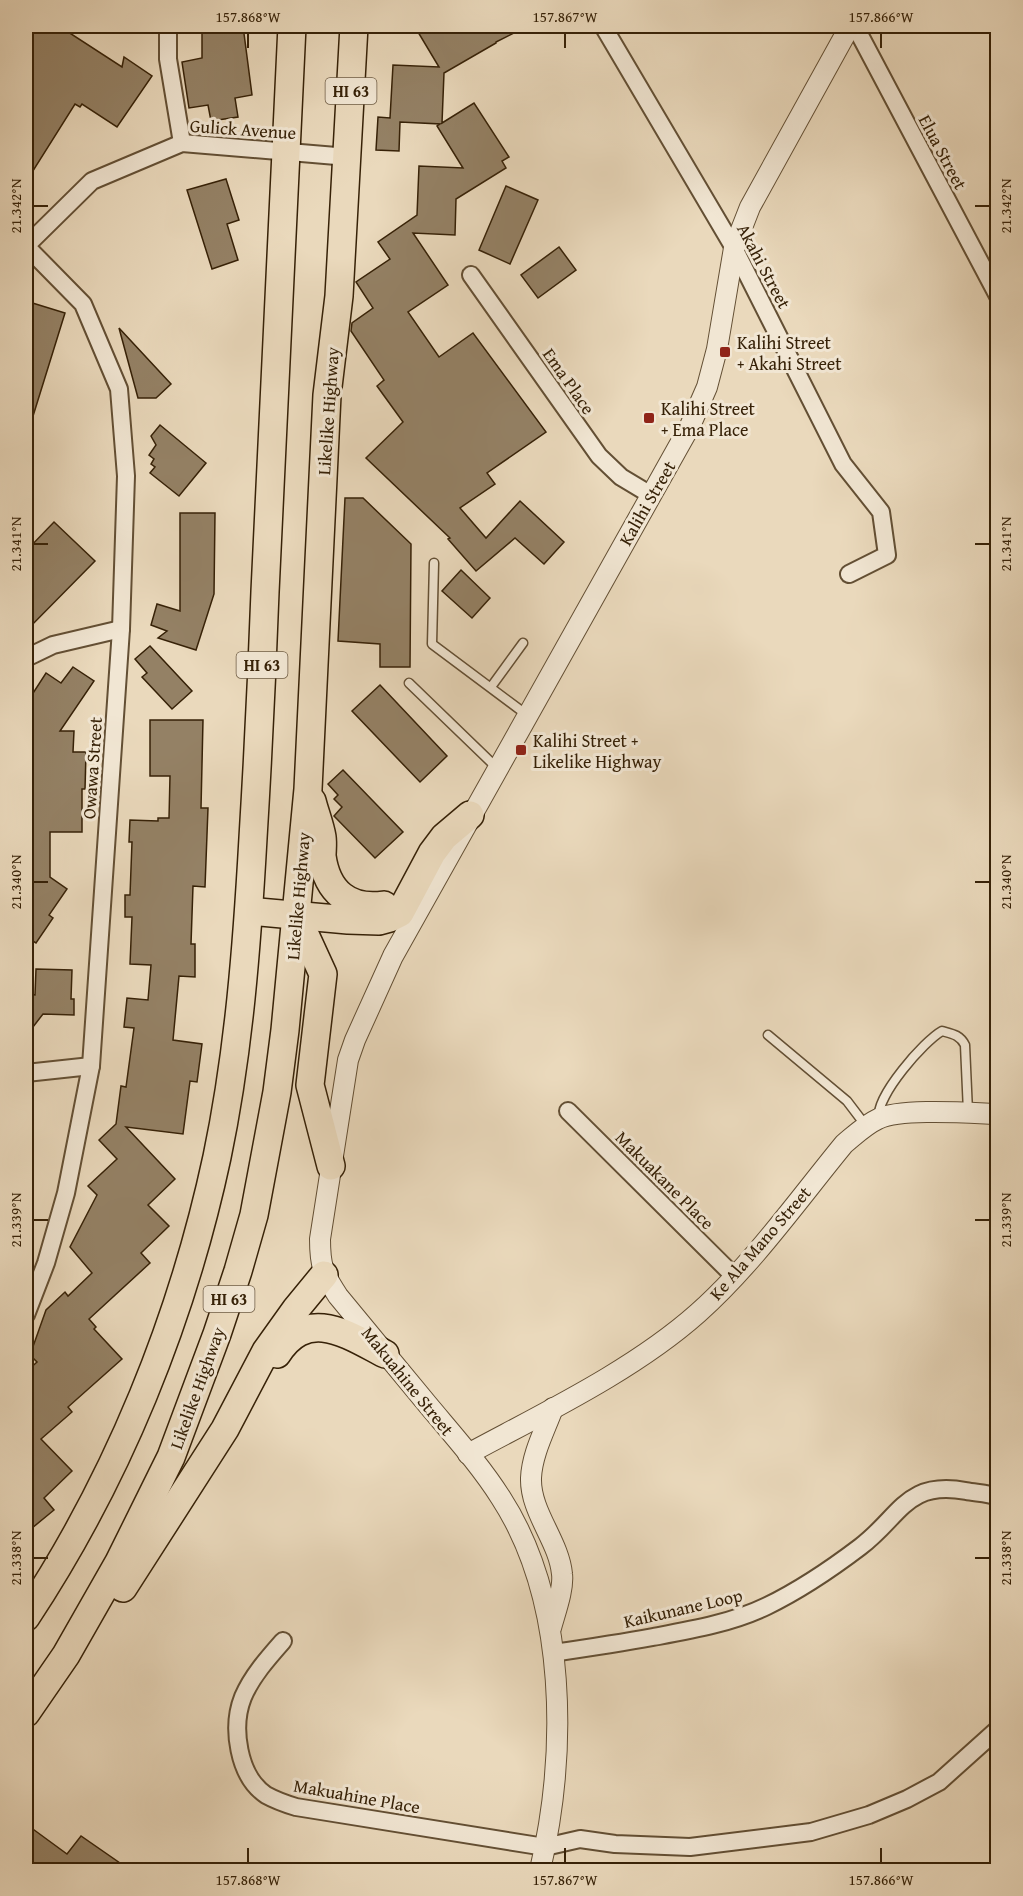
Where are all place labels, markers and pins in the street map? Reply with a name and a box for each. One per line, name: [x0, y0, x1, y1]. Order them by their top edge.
place label: Kalihi Street + Akahi Street: [737, 329, 842, 377]
marker: Kalihi Street + Akahi Street: [718, 345, 732, 359]
place label: Kalihi Street + Ema Place: [661, 395, 756, 443]
marker: Kalihi Street + Ema Place: [642, 411, 656, 425]
place label: Kalihi Street + Likelike Highway: [533, 727, 661, 775]
marker: Kalihi Street + Likelike Highway: [514, 743, 528, 757]

